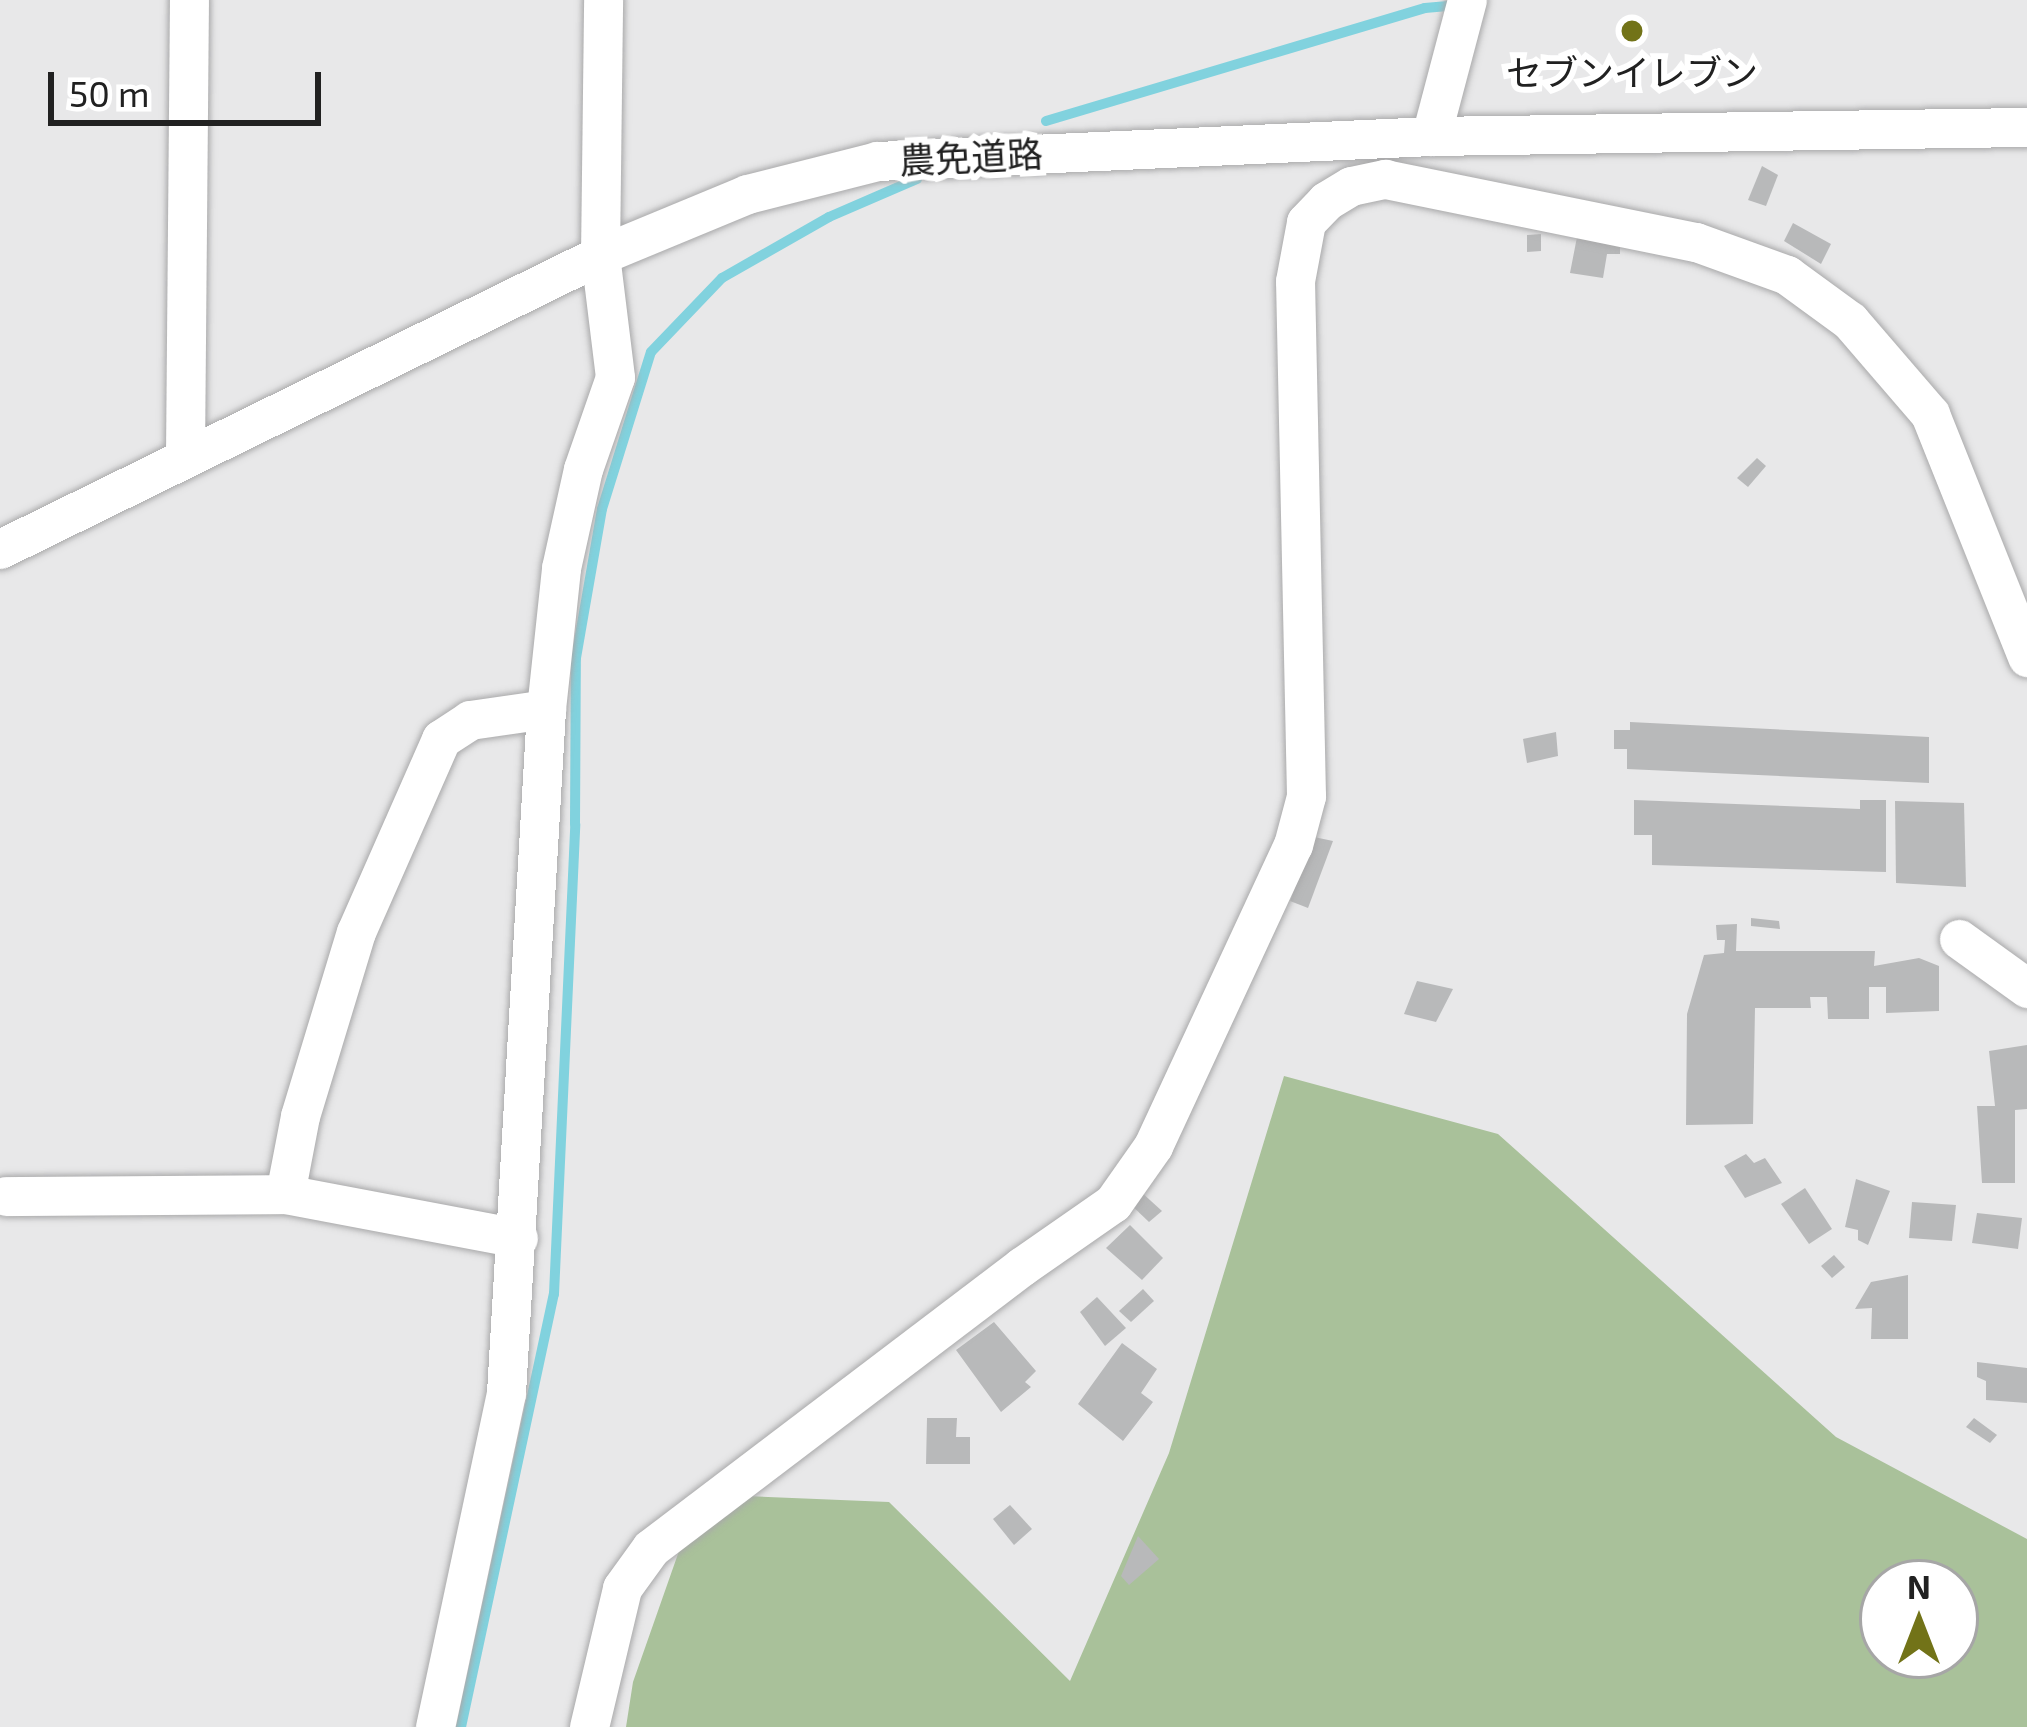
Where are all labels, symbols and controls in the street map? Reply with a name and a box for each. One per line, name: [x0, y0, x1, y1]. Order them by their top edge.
marker: セブンイレブン: [1619, 18, 1645, 44]
scale bar: [54, 48, 327, 122]
place label: セブンイレブン: [1506, 50, 1758, 94]
text: 50 m: [69, 71, 150, 114]
street label: 農免道路: [898, 131, 1044, 181]
north arrow: [1859, 1559, 1979, 1679]
text: N: [1907, 1566, 1931, 1606]

